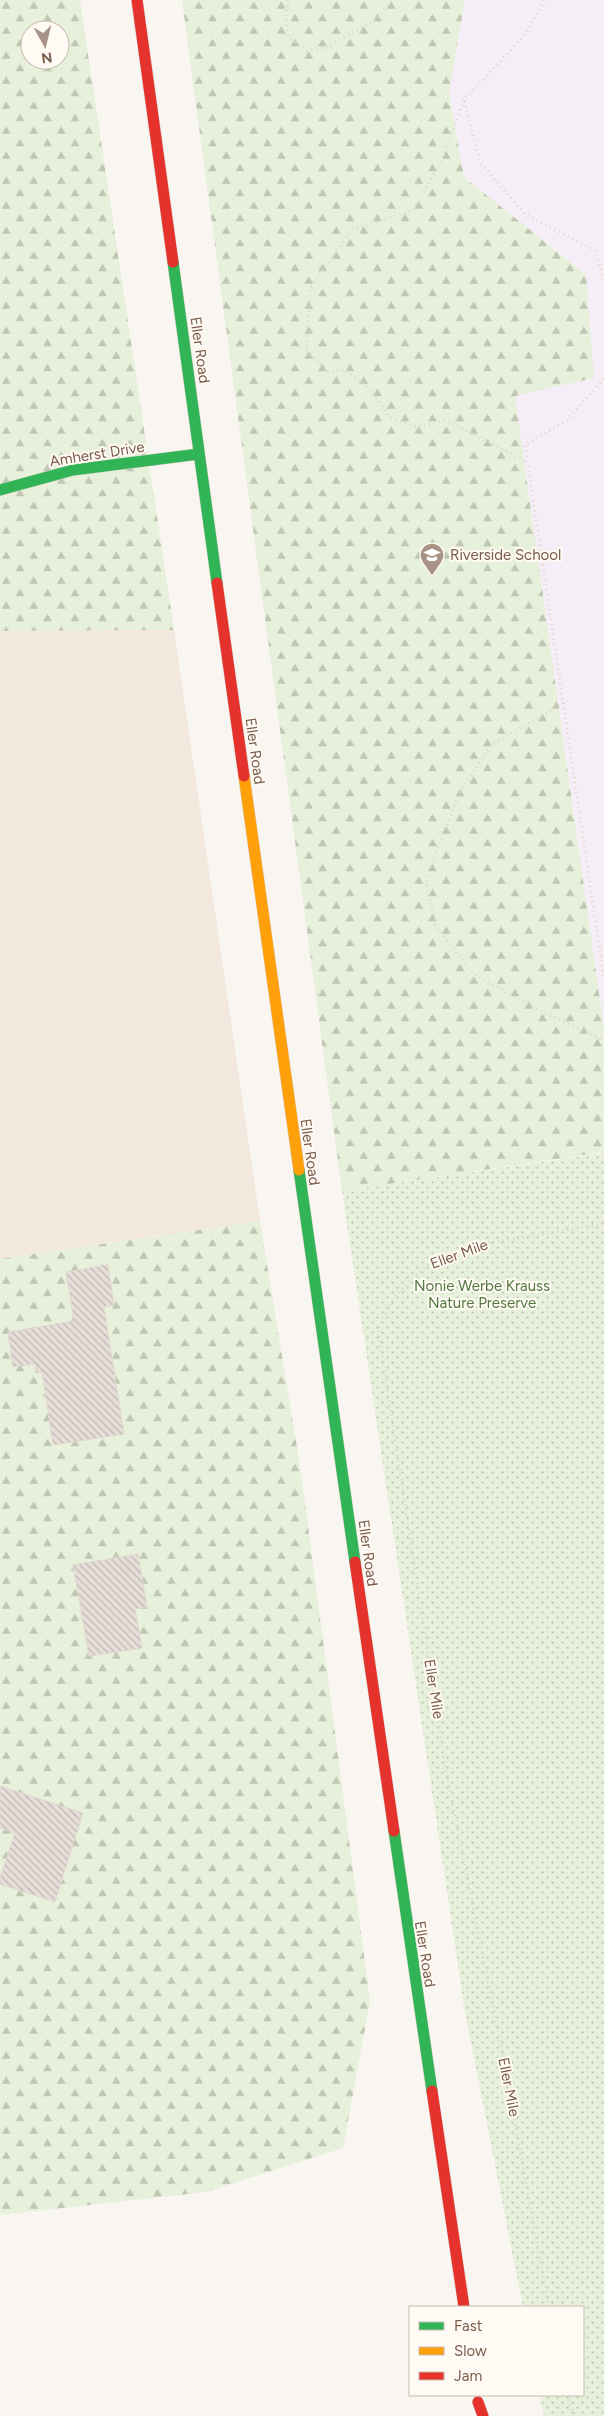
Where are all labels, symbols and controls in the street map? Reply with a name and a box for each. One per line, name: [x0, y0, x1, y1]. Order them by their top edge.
north arrow: [20, 20, 70, 70]
text: N: [40, 48, 53, 67]
street label: Eller Road: [186, 316, 214, 384]
street label: Amherst Drive: [48, 438, 146, 470]
school or university icon: Riverside School: [419, 542, 445, 576]
place label: Riverside School: [450, 546, 561, 564]
street label: Eller Road: [241, 717, 269, 785]
street label: Eller Road: [296, 1118, 324, 1186]
street label: Eller Mile: [428, 1235, 490, 1273]
park label: Nonie Werbe Krauss Nature Preserve: [414, 1277, 550, 1312]
street label: Eller Road: [354, 1519, 382, 1587]
street label: Eller Mile: [420, 1658, 448, 1720]
street label: Eller Road: [411, 1920, 439, 1988]
street label: Eller Mile: [494, 2056, 524, 2118]
legend: [409, 2306, 584, 2396]
text: Fast: [454, 2317, 483, 2335]
text: Slow: [454, 2342, 487, 2360]
text: Jam: [454, 2367, 482, 2385]

